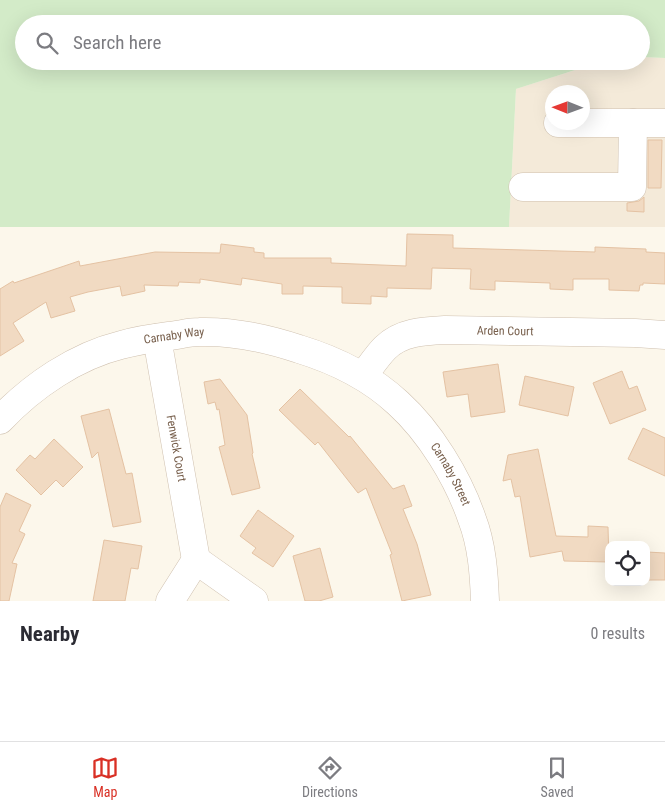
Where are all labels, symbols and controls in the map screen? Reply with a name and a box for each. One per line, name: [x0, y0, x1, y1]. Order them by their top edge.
search box: [15, 15, 650, 70]
icon: search: [33, 29, 61, 57]
text: Search here: [73, 31, 161, 54]
north arrow: [545, 85, 590, 130]
street label: Arden Court: [477, 324, 534, 338]
street label: Carnaby Way: [143, 325, 204, 347]
street label: Fenwick Court: [164, 414, 189, 483]
street label: Carnaby Street: [428, 440, 473, 508]
map controls: [605, 541, 650, 586]
button: locate: [605, 541, 650, 586]
text: Nearby: [20, 622, 79, 646]
text: 0 results: [590, 624, 645, 643]
tab: Map: [91, 754, 119, 800]
tab: Directions: [302, 754, 358, 800]
tab: Saved: [540, 754, 574, 800]

